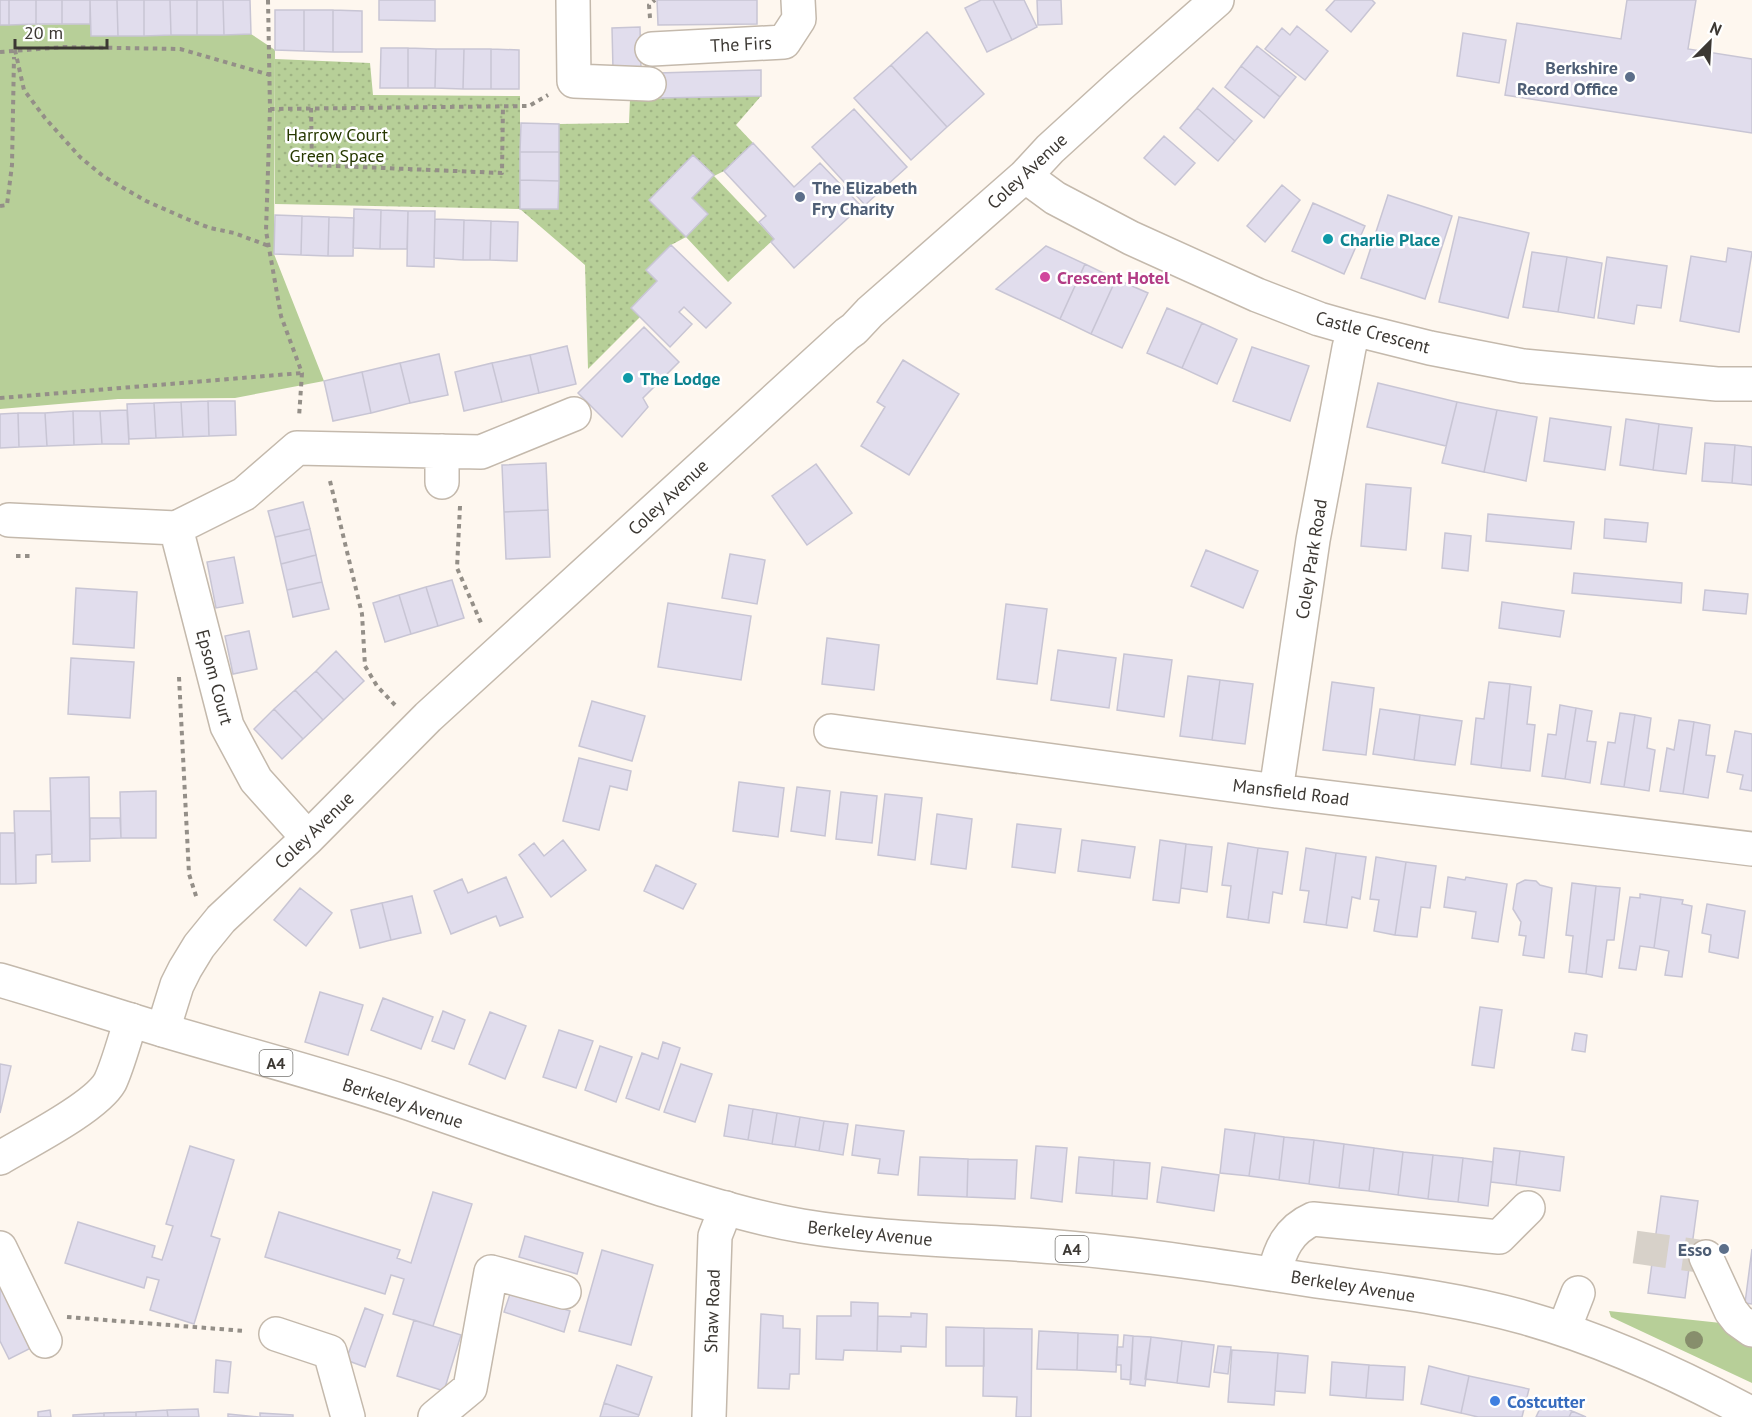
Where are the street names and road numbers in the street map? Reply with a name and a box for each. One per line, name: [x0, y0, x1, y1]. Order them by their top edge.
street label: The Firs: [710, 31, 772, 57]
street label: Coley Avenue: [982, 128, 1072, 214]
street label: Castle Crescent: [1313, 306, 1433, 358]
street label: Coley Avenue: [623, 454, 713, 540]
street label: Coley Park Road: [1290, 497, 1332, 621]
street label: Epsom Court: [191, 627, 239, 727]
street label: Mansfield Road: [1231, 773, 1351, 811]
street label: Coley Avenue: [270, 786, 358, 874]
road number: A4: [260, 1050, 292, 1076]
street label: Berkeley Avenue: [340, 1073, 466, 1133]
street label: Berkeley Avenue: [806, 1215, 934, 1251]
road number: A4: [1056, 1236, 1088, 1262]
street label: Berkeley Avenue: [1289, 1265, 1417, 1307]
street label: Shaw Road: [699, 1269, 725, 1353]

